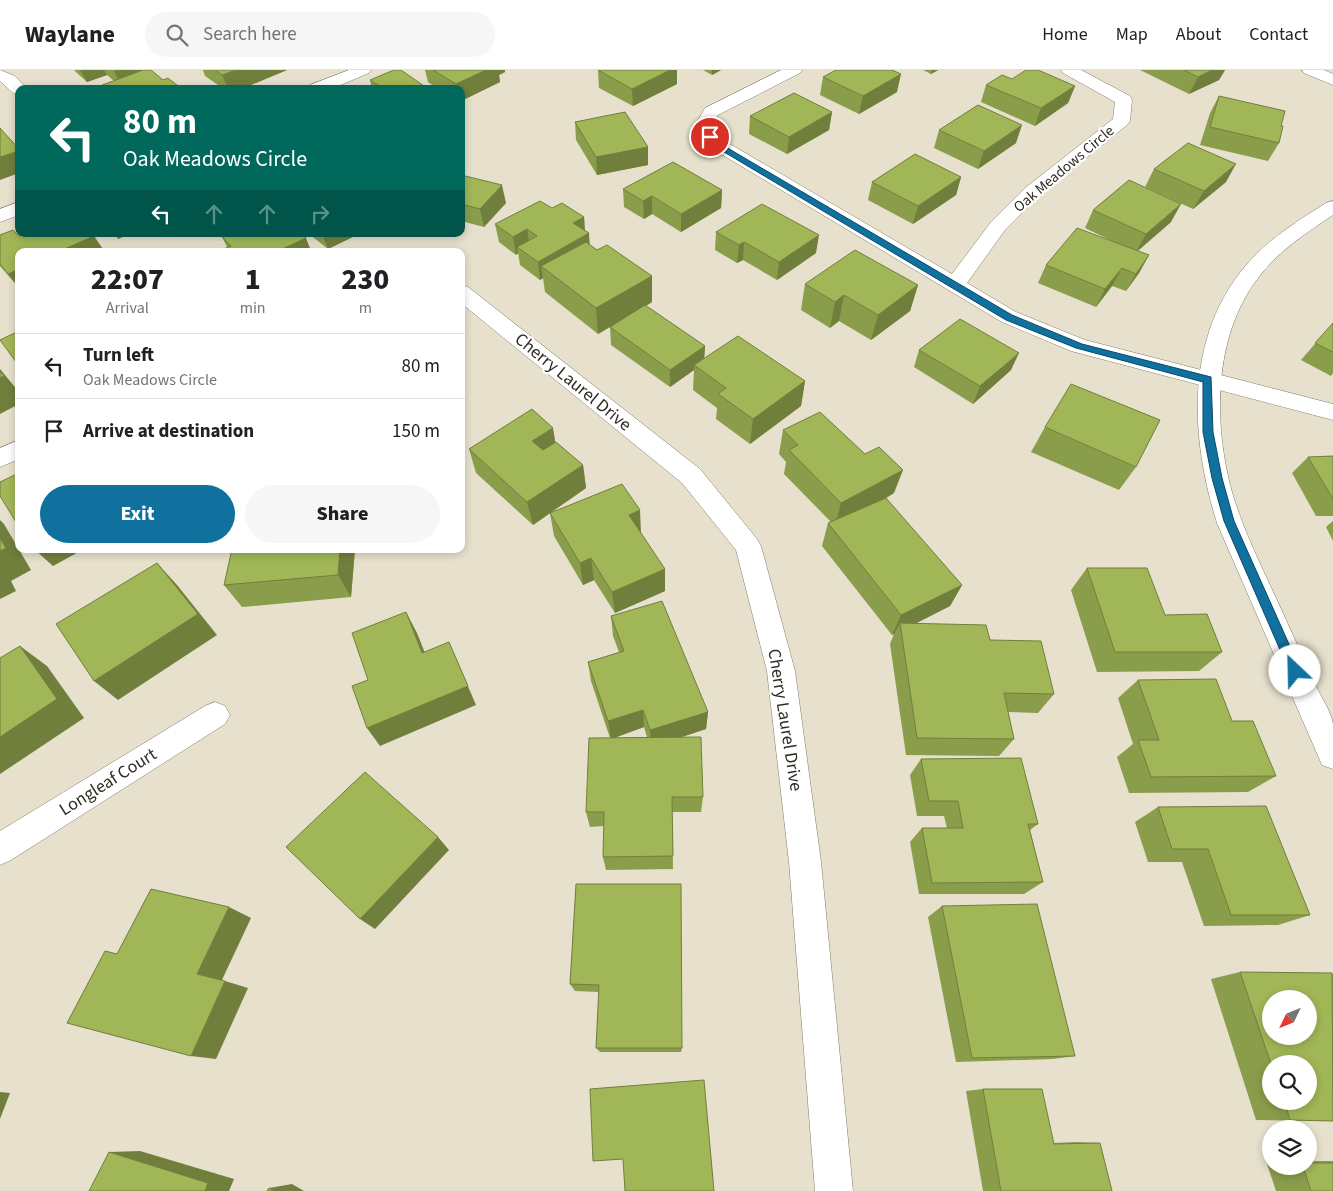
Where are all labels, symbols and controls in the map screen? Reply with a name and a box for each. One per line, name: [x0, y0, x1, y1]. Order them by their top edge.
search box: [145, 12, 495, 57]
text: Waylane: [25, 17, 115, 52]
icon: search: [163, 21, 191, 49]
text: Search here: [203, 21, 297, 48]
text: Home: [1042, 22, 1088, 47]
text: Map: [1116, 22, 1148, 47]
text: About: [1176, 22, 1221, 47]
text: Contact: [1249, 22, 1308, 47]
text: 80 m: [123, 97, 197, 147]
icon: left: [40, 105, 105, 170]
pin: [689, 116, 731, 158]
street label: Oak Meadows Circle: [1009, 121, 1119, 217]
icon: arrive: [696, 123, 724, 151]
text: Oak Meadows Circle: [123, 143, 307, 175]
icon: left: [147, 200, 175, 228]
icon: ahead: [200, 200, 228, 228]
icon: ahead: [253, 200, 281, 228]
icon: right: [306, 200, 334, 228]
text: 22:07: [91, 258, 164, 301]
text: 1: [245, 258, 261, 301]
text: 230: [341, 258, 389, 301]
text: Arrival: [106, 297, 149, 319]
text: min: [240, 297, 266, 319]
text: m: [359, 297, 372, 319]
street label: Cherry Laurel Drive: [509, 327, 637, 437]
text: Turn left: [83, 342, 154, 369]
icon: left: [40, 352, 68, 380]
text: 80 m: [402, 353, 440, 380]
text: Oak Meadows Circle: [83, 369, 217, 391]
icon: arrive: [40, 417, 68, 445]
text: Arrive at destination: [83, 418, 254, 445]
text: 150 m: [392, 418, 440, 445]
button: Exit: [40, 485, 235, 543]
button: Share: [245, 485, 440, 543]
position arrow: [1268, 644, 1320, 696]
street label: Cherry Laurel Drive: [761, 647, 809, 793]
street label: Longleaf Court: [54, 742, 162, 822]
north arrow: [1262, 990, 1318, 1045]
map controls: [1262, 990, 1317, 1175]
button: search: [1262, 1055, 1317, 1110]
button: layers: [1262, 1120, 1317, 1175]

